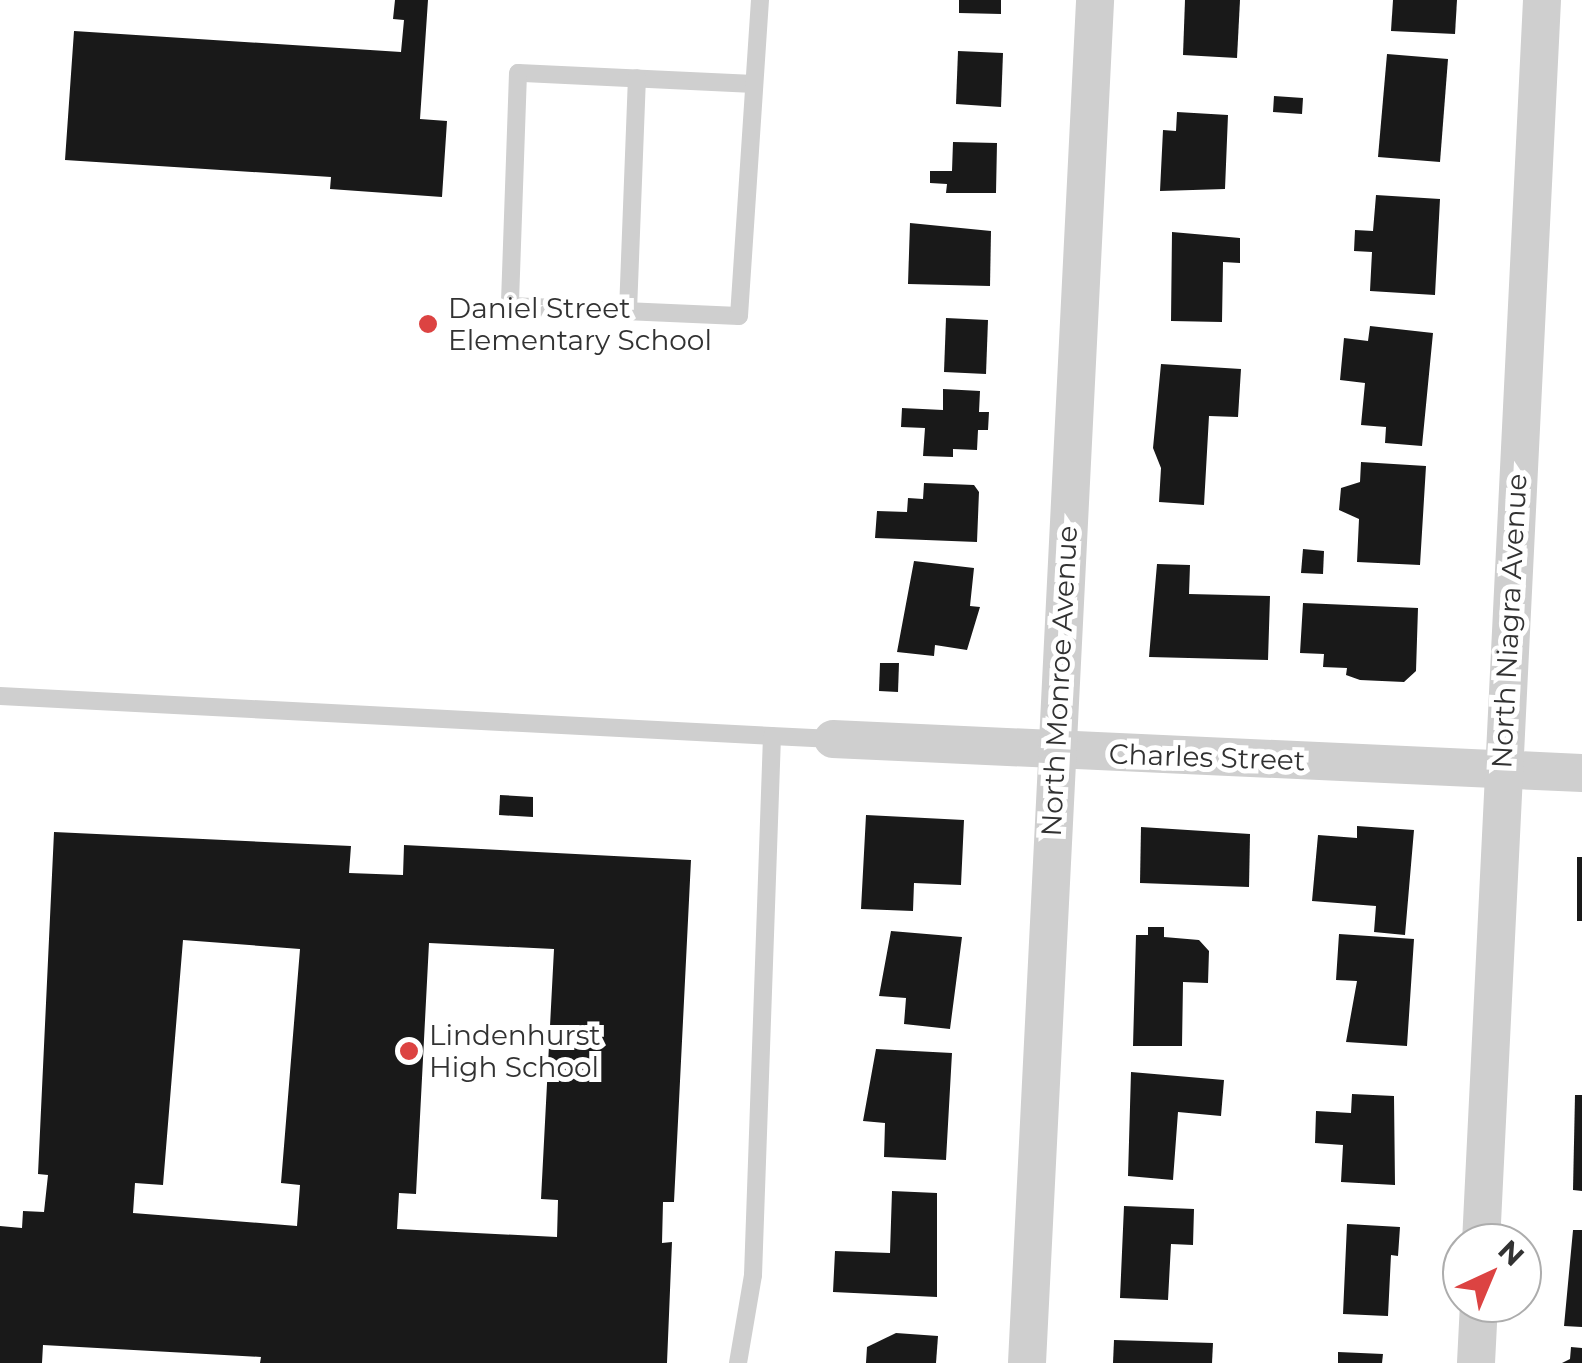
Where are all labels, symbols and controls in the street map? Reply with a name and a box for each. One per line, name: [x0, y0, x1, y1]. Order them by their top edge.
place label: Daniel Street Elementary School: [448, 291, 712, 357]
marker: Daniel Street Elementary School: [417, 313, 439, 335]
street label: North Niagra Avenue: [1484, 473, 1534, 769]
street label: North Monroe Avenue: [1034, 525, 1084, 837]
street label: Charles Street: [1108, 737, 1306, 777]
place label: Lindenhurst High School: [429, 1018, 601, 1084]
marker: Lindenhurst High School: [398, 1040, 420, 1062]
north arrow: [1442, 1223, 1542, 1323]
text: N: [1492, 1233, 1531, 1273]

